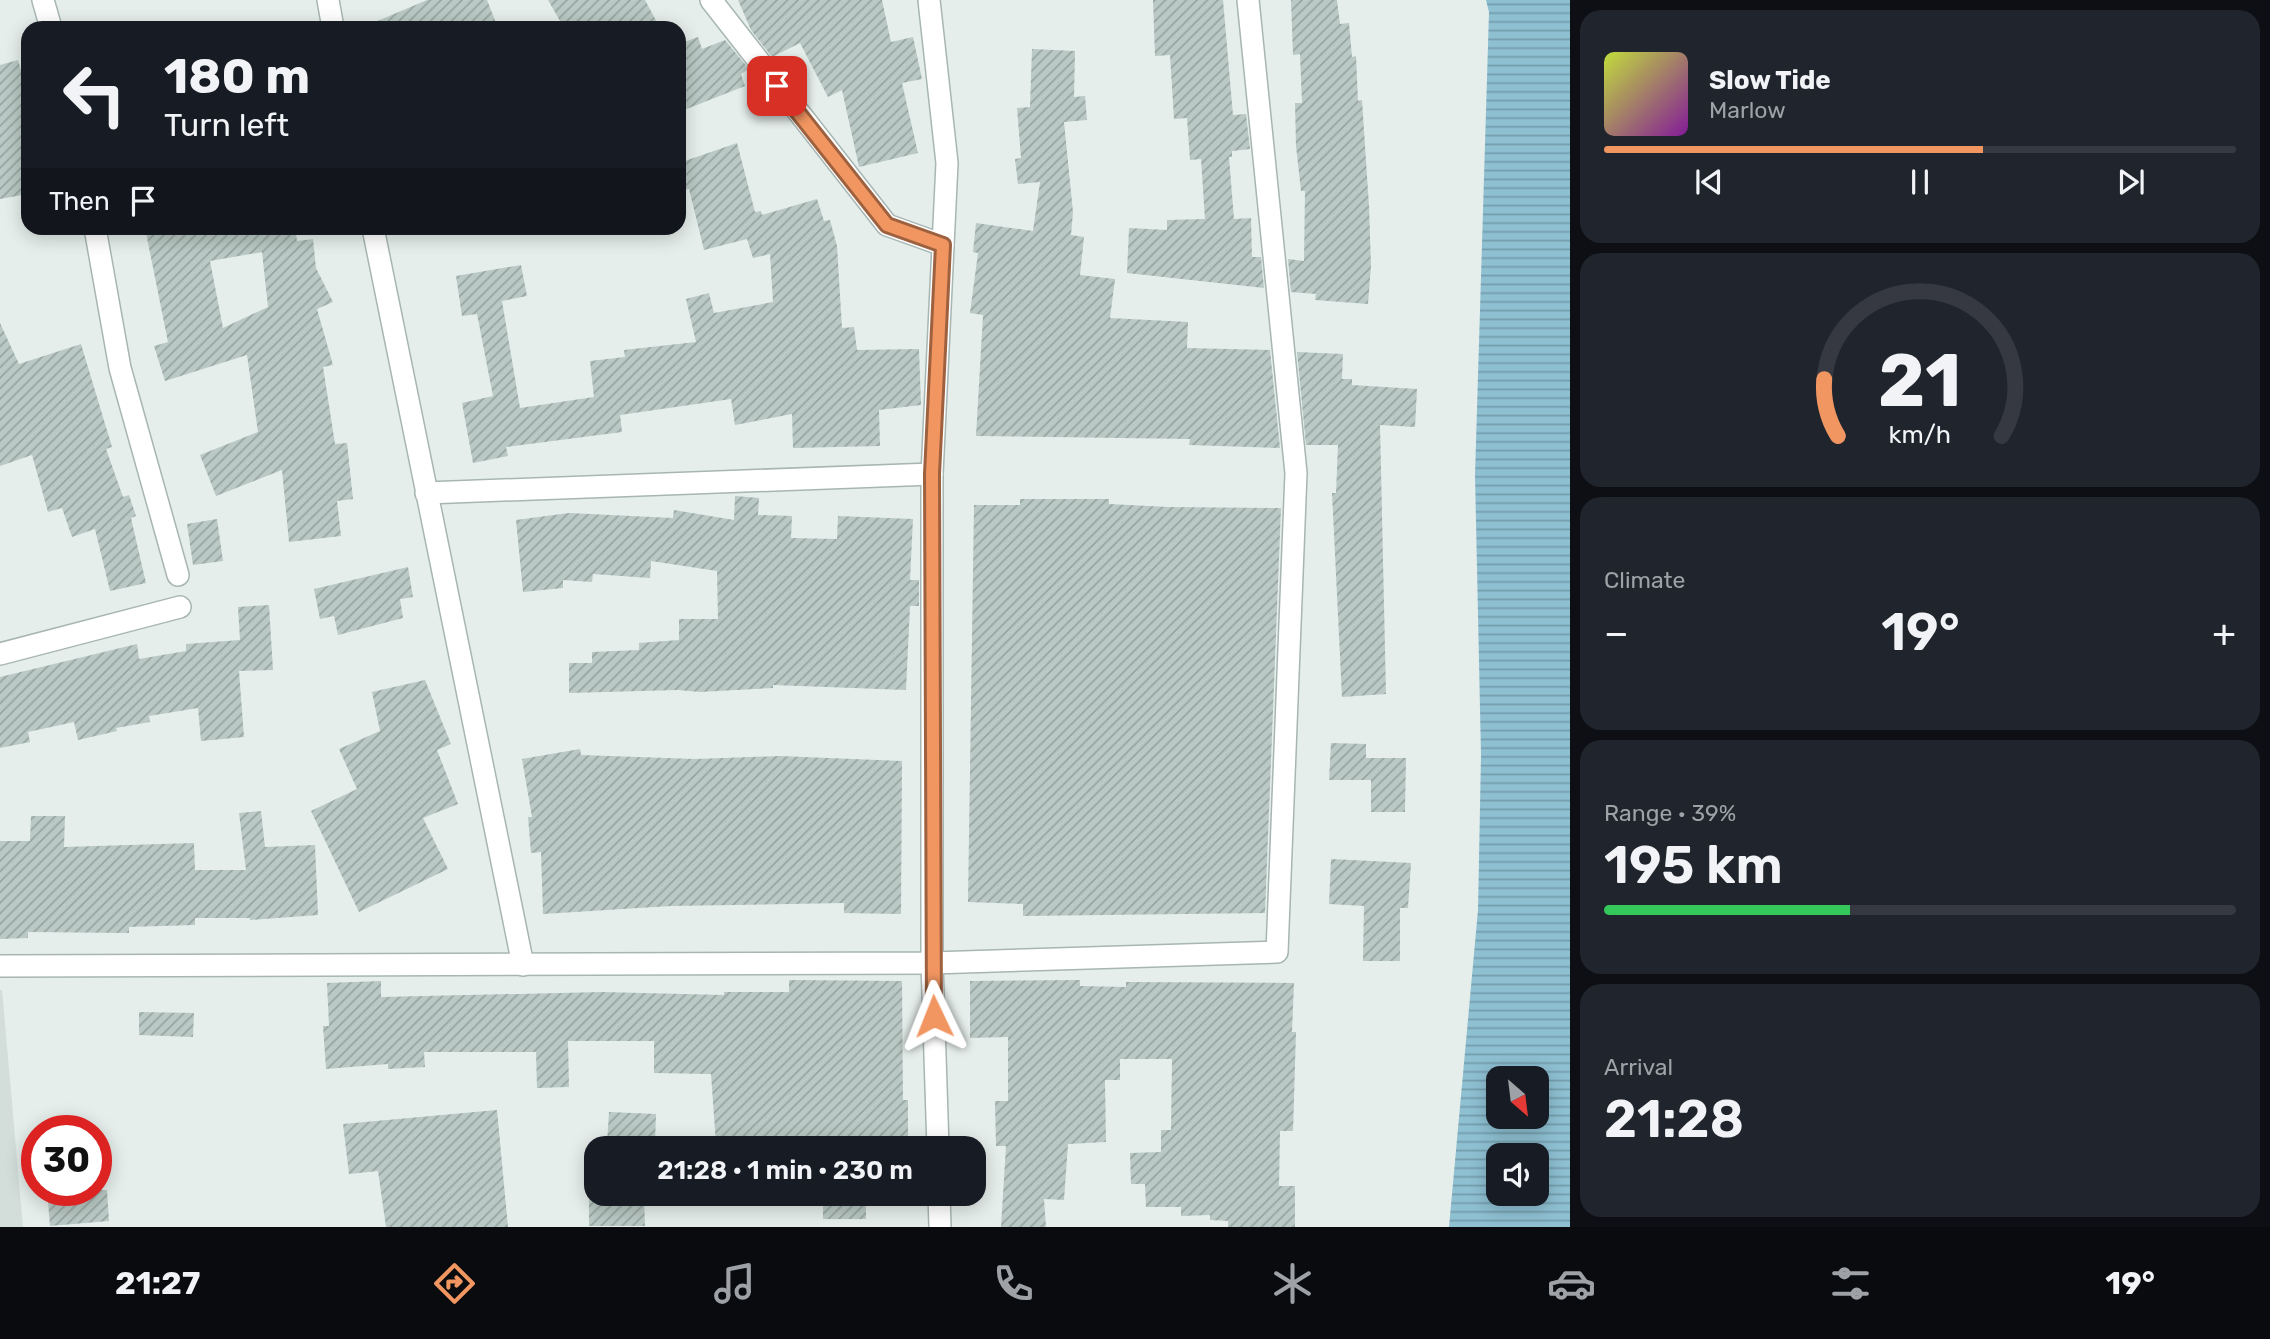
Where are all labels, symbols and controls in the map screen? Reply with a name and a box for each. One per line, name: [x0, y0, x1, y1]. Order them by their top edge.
text: 180 m: [164, 47, 310, 105]
icon: left: [49, 49, 140, 140]
pin: [747, 56, 807, 116]
text: Slow Tide: [1709, 65, 1831, 96]
icon: arrive: [758, 67, 796, 105]
text: Marlow: [1709, 96, 1786, 124]
text: Turn left: [164, 106, 289, 144]
icon: previous: [1690, 163, 1728, 201]
icon: pause: [1901, 163, 1939, 201]
icon: next: [2112, 163, 2150, 201]
icon: arrive: [124, 182, 162, 220]
text: Then: [49, 186, 110, 217]
text: 21: [1878, 339, 1962, 425]
text: km/h: [1889, 420, 1951, 449]
text: Climate: [1604, 566, 1685, 594]
text: 19°: [1881, 601, 1960, 663]
text: −: [1604, 610, 1629, 656]
text: +: [2212, 610, 2236, 656]
text: Range · 39%: [1604, 799, 1736, 827]
text: 195 km: [1604, 834, 1783, 896]
position arrow: [897, 979, 971, 1053]
text: Arrival: [1604, 1053, 1673, 1081]
north arrow: [1486, 1066, 1549, 1129]
map controls: [1486, 1066, 1549, 1206]
text: 21:28: [1604, 1088, 1744, 1150]
speed limit sign: 30: [21, 1115, 112, 1206]
button: sound: [1486, 1143, 1549, 1206]
text: 21:28 · 1 min · 230 m: [657, 1155, 913, 1186]
icon: directions: [430, 1259, 479, 1308]
icon: music: [710, 1259, 759, 1308]
icon: phone: [989, 1259, 1038, 1308]
icon: climate: [1268, 1259, 1317, 1308]
icon: car: [1547, 1259, 1596, 1308]
icon: filters: [1826, 1259, 1875, 1308]
text: 21:27: [115, 1264, 200, 1302]
text: 19°: [2105, 1264, 2155, 1302]

